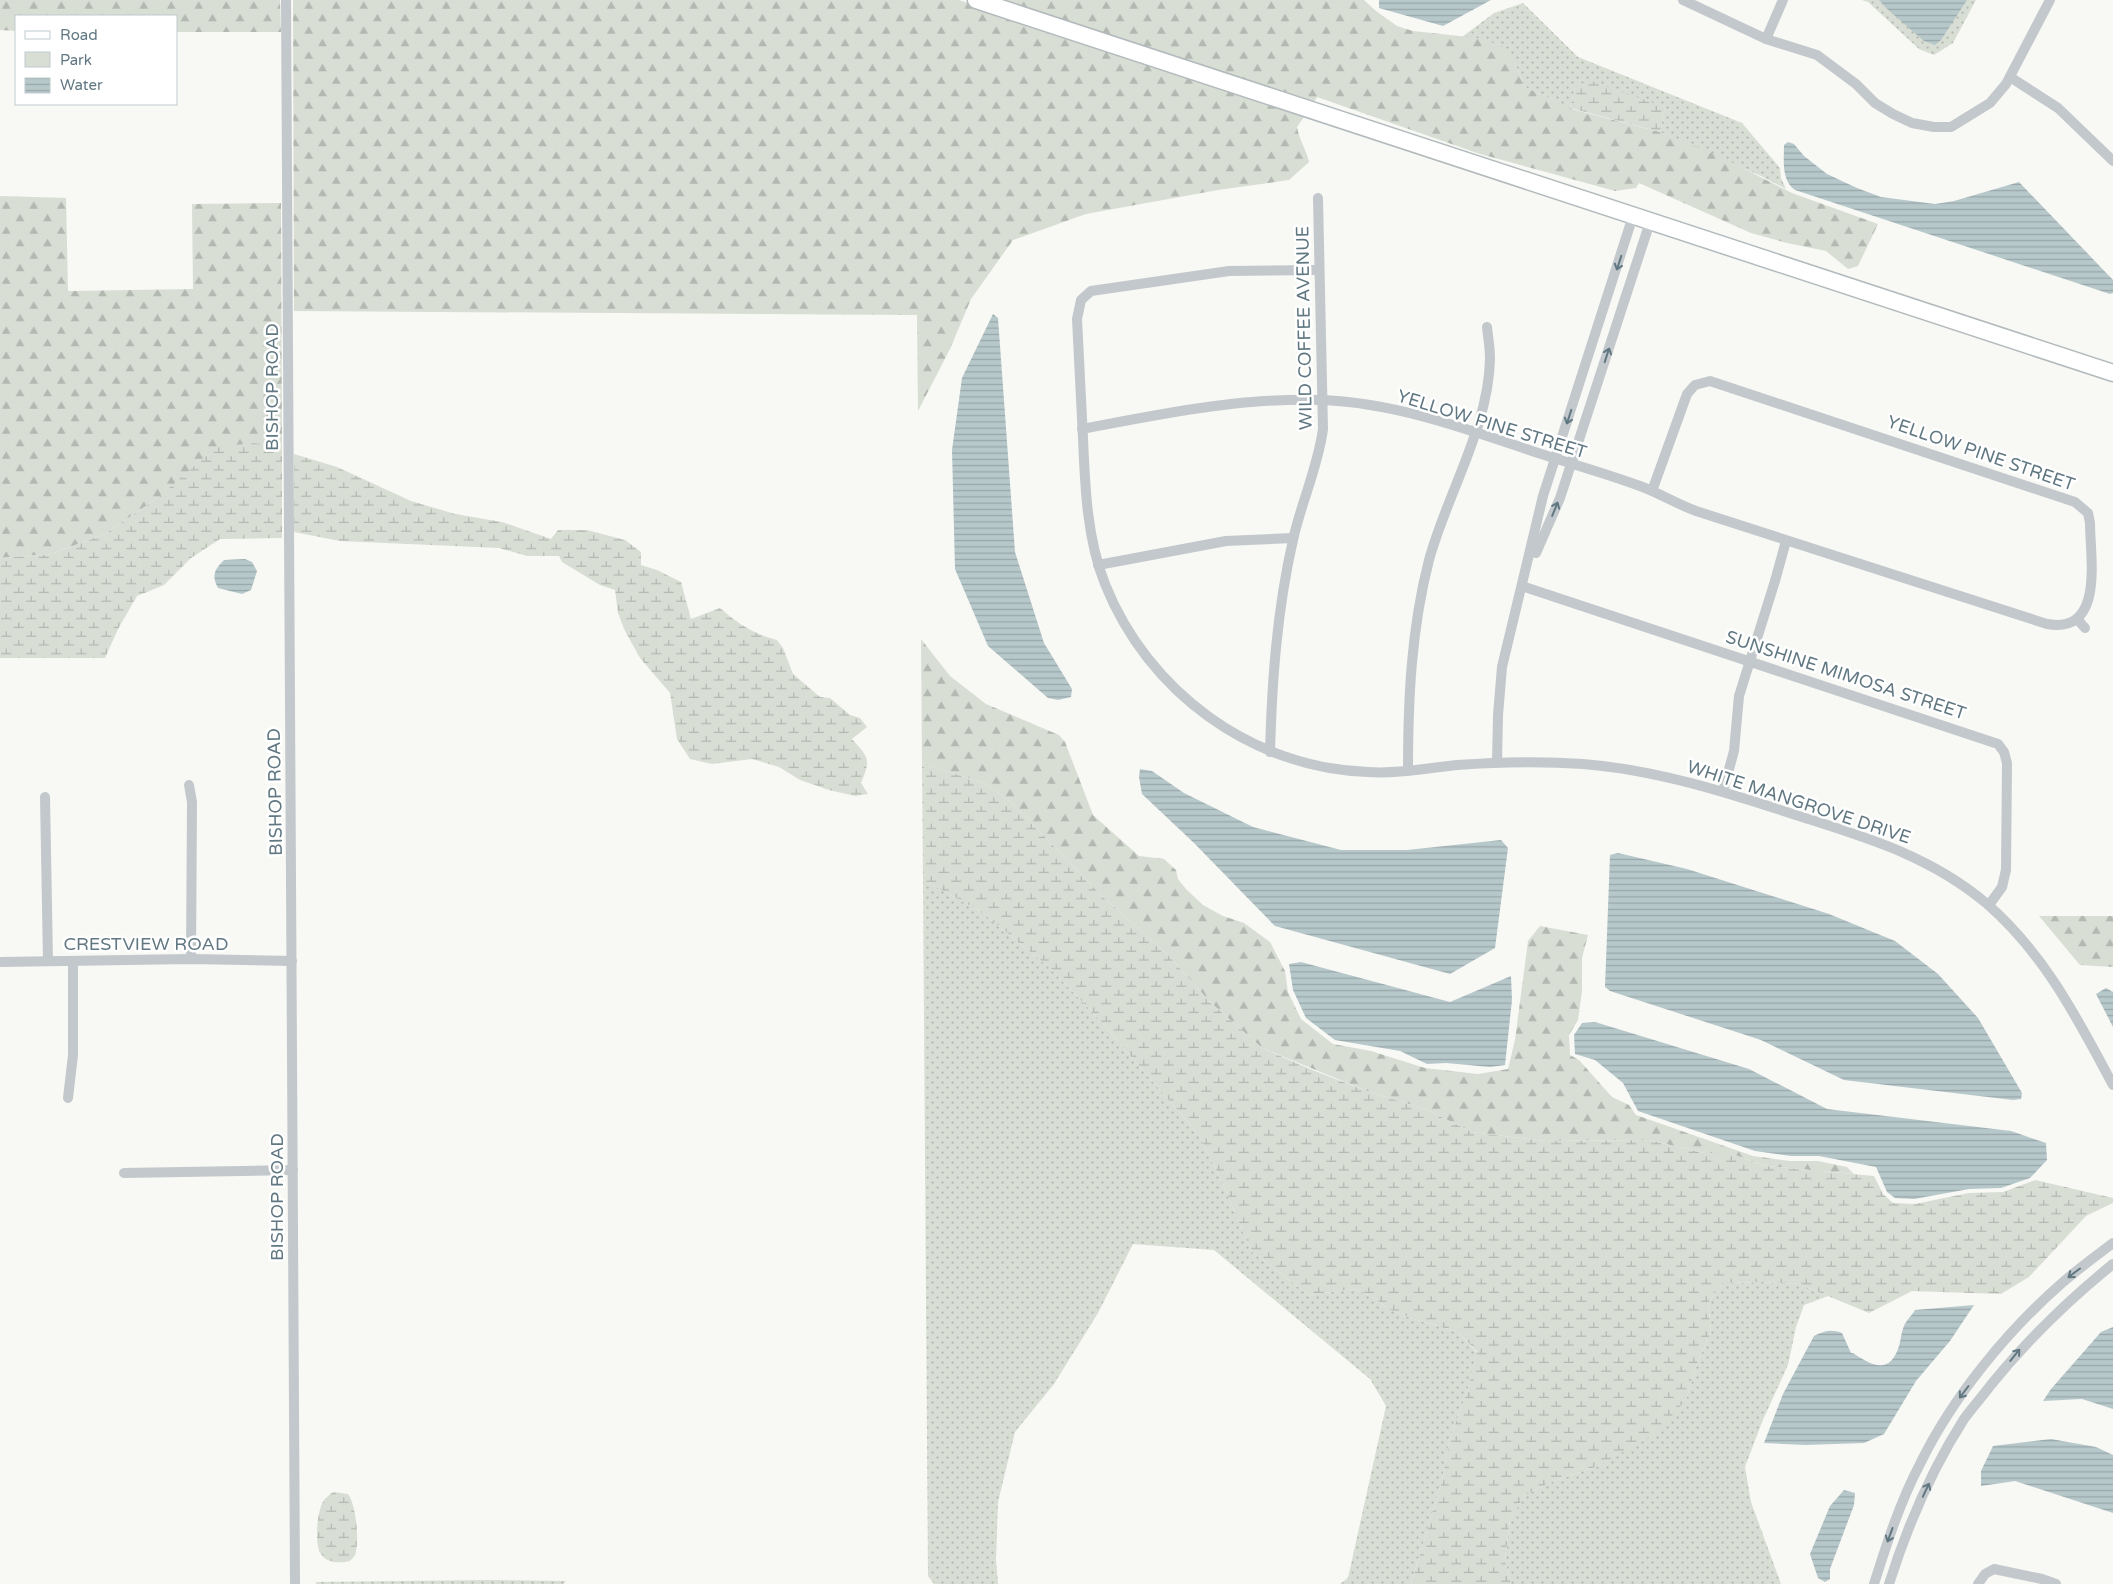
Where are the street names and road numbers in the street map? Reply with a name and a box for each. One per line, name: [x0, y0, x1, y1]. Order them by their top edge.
street label: WILD COFFEE AVENUE: [1291, 226, 1317, 430]
street label: BISHOP ROAD: [261, 323, 283, 451]
street label: YELLOW PINE STREET: [1394, 385, 1590, 463]
street label: YELLOW PINE STREET: [1884, 410, 2078, 496]
street label: SUNSHINE MIMOSA STREET: [1723, 626, 1969, 724]
street label: BISHOP ROAD: [263, 728, 287, 856]
street label: WHITE MANGROVE DRIVE: [1684, 755, 1914, 849]
street label: CRESTVIEW ROAD: [64, 933, 228, 955]
street label: BISHOP ROAD: [266, 1133, 288, 1261]

